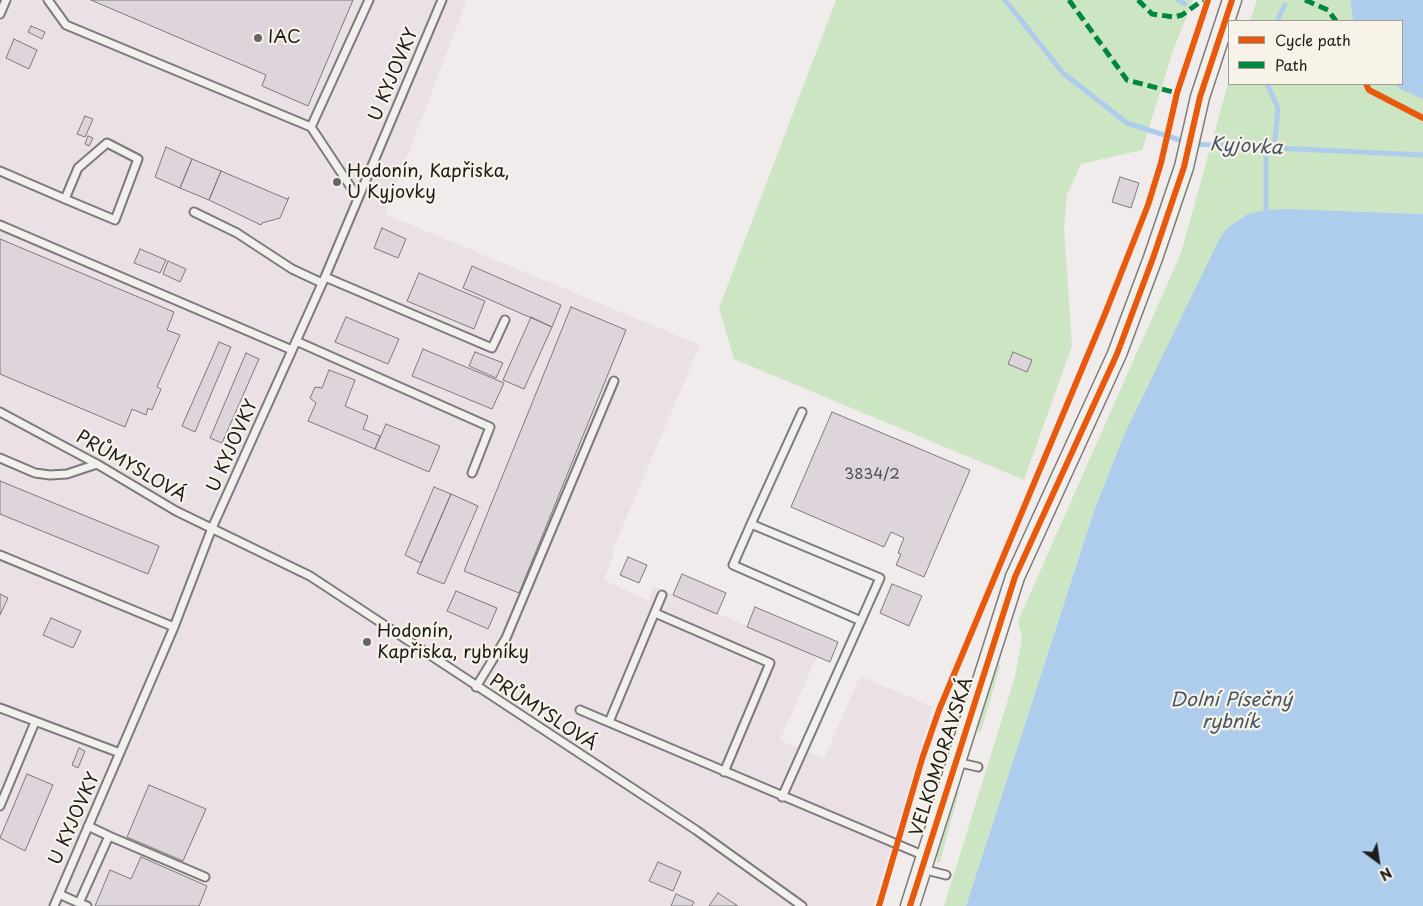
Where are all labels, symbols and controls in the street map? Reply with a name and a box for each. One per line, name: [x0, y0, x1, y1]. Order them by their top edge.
legend: [1228, 20, 1403, 85]
street label: U KYJOVKY: [365, 25, 423, 125]
place label: IAC: [268, 27, 301, 49]
text: Cycle path: [1275, 28, 1351, 51]
marker: IAC: [252, 32, 264, 44]
text: Path: [1275, 53, 1307, 76]
water label: Kyjovka: [1209, 134, 1283, 160]
place label: Hodonín, Kapřiska, U Kyjovky: [347, 161, 510, 203]
marker: Hodonín, Kapřiska, U Kyjovky: [331, 176, 343, 188]
street label: U KYJOVKY: [203, 396, 263, 496]
street label: PRŮMYSLOVÁ: [72, 427, 190, 507]
house number: 3834/2: [844, 466, 900, 484]
place label: Hodonín, Kapřiska, rybníky: [377, 621, 529, 664]
marker: Hodonín, Kapřiska, rybníky: [361, 636, 373, 648]
street label: PRŮMYSLOVÁ: [485, 670, 601, 756]
street label: VELKOMORAVSKÁ: [906, 675, 978, 839]
water label: Dolní Písečný rybník: [1170, 690, 1292, 734]
street label: U KYJOVKY: [45, 769, 105, 869]
north arrow: [1353, 836, 1403, 886]
text: N: [1376, 862, 1396, 886]

